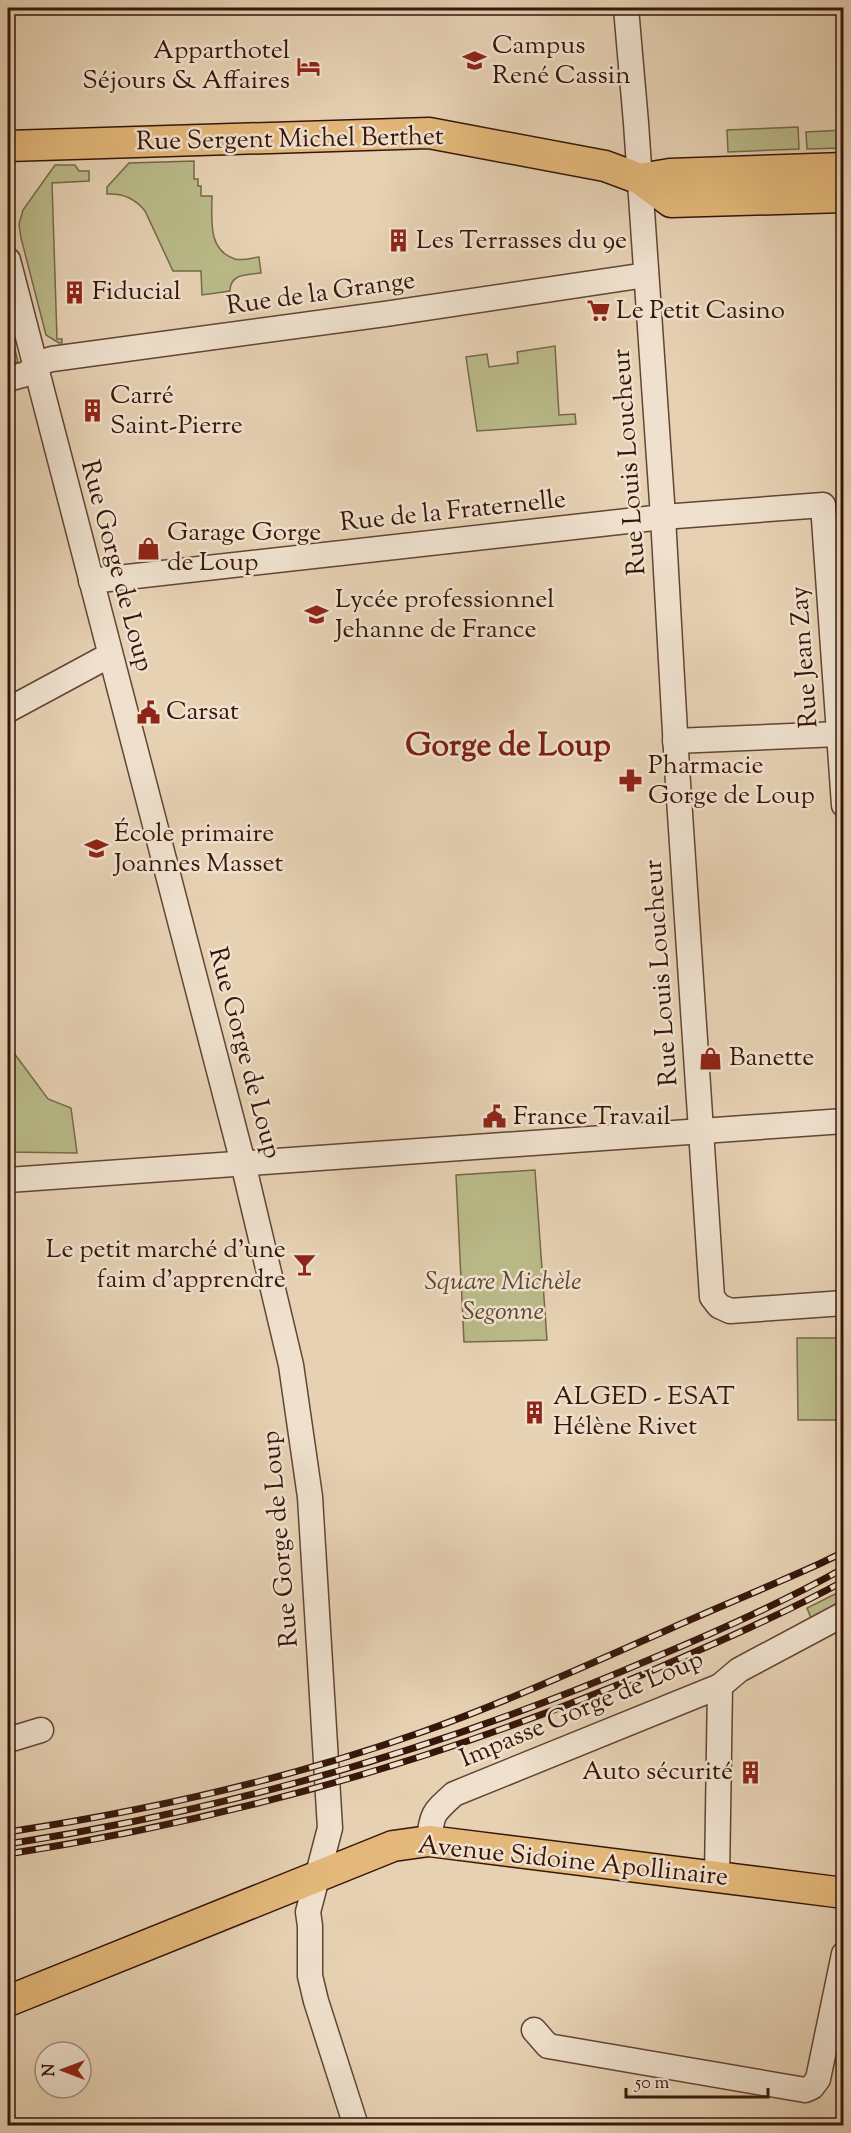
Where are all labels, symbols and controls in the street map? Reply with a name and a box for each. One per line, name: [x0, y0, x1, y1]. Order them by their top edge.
place label: Campus René Cassin: [492, 28, 631, 95]
place label: Apparthotel Séjours & Affaires: [82, 33, 290, 100]
school or university icon: Campus René Cassin: [461, 48, 487, 74]
hotel icon: Apparthotel Séjours & Affaires: [295, 53, 321, 79]
street label: Rue Sergent Michel Berthet: [136, 119, 444, 161]
place label: Les Terrasses du 9e: [416, 223, 627, 260]
building icon: Les Terrasses du 9e: [385, 228, 411, 254]
street label: Rue de la Grange: [224, 262, 418, 326]
place label: Fiducial: [92, 274, 181, 311]
building icon: Fiducial: [61, 279, 87, 305]
place label: Le Petit Casino: [616, 293, 785, 330]
supermarket icon: Le Petit Casino: [585, 298, 611, 324]
street label: Rue Louis Loucheur: [604, 347, 656, 576]
place label: Carré Saint-Pierre: [110, 378, 243, 445]
building icon: Carré Saint-Pierre: [79, 398, 105, 424]
street label: Rue Gorge de Loup: [70, 456, 162, 676]
street label: Rue de la Fraternelle: [338, 482, 568, 542]
place label: Garage Gorge de Loup: [167, 515, 321, 582]
shop icon: Garage Gorge de Loup: [136, 535, 162, 561]
place label: Lycée professionnel Jehanne de France: [333, 582, 555, 649]
street label: Rue Jean Zay: [782, 585, 828, 729]
school or university icon: Lycée professionnel Jehanne de France: [304, 602, 330, 628]
place label: Carsat: [166, 694, 239, 731]
public building icon: Carsat: [135, 699, 161, 725]
district label: Gorge de Loup: [405, 724, 611, 770]
place label: Pharmacie Gorge de Loup: [648, 748, 815, 815]
pharmacy icon: Pharmacie Gorge de Loup: [617, 768, 643, 794]
place label: École primaire Joannes Masset: [112, 816, 283, 883]
school or university icon: École primaire Joannes Masset: [83, 836, 109, 862]
street label: Rue Louis Loucheur: [636, 858, 688, 1087]
street label: Rue Gorge de Loup: [198, 943, 290, 1163]
place label: Banette: [729, 1040, 814, 1077]
shop icon: Banette: [698, 1045, 724, 1071]
place label: France Travail: [513, 1099, 671, 1136]
public building icon: France Travail: [482, 1104, 508, 1130]
place label: Le petit marché d'une faim d'apprendre: [46, 1232, 286, 1299]
bar icon: Le petit marché d'une faim d'apprendre: [291, 1252, 317, 1278]
park label: Square Michèle Segonne: [424, 1264, 582, 1331]
place label: ALGED - ESAT Hélène Rivet: [553, 1379, 735, 1446]
building icon: ALGED - ESAT Hélène Rivet: [522, 1399, 548, 1425]
street label: Rue Gorge de Loup: [253, 1429, 309, 1649]
street label: Impasse Gorge de Loup: [455, 1642, 709, 1778]
place label: Auto sécurité: [582, 1754, 733, 1791]
building icon: Auto sécurité: [738, 1759, 764, 1785]
street label: Avenue Sidoine Apollinaire: [416, 1827, 730, 1897]
north arrow: [33, 2040, 93, 2100]
scale bar: [626, 2061, 768, 2099]
text: N: [39, 2063, 62, 2076]
text: 50 m: [634, 2071, 670, 2097]

